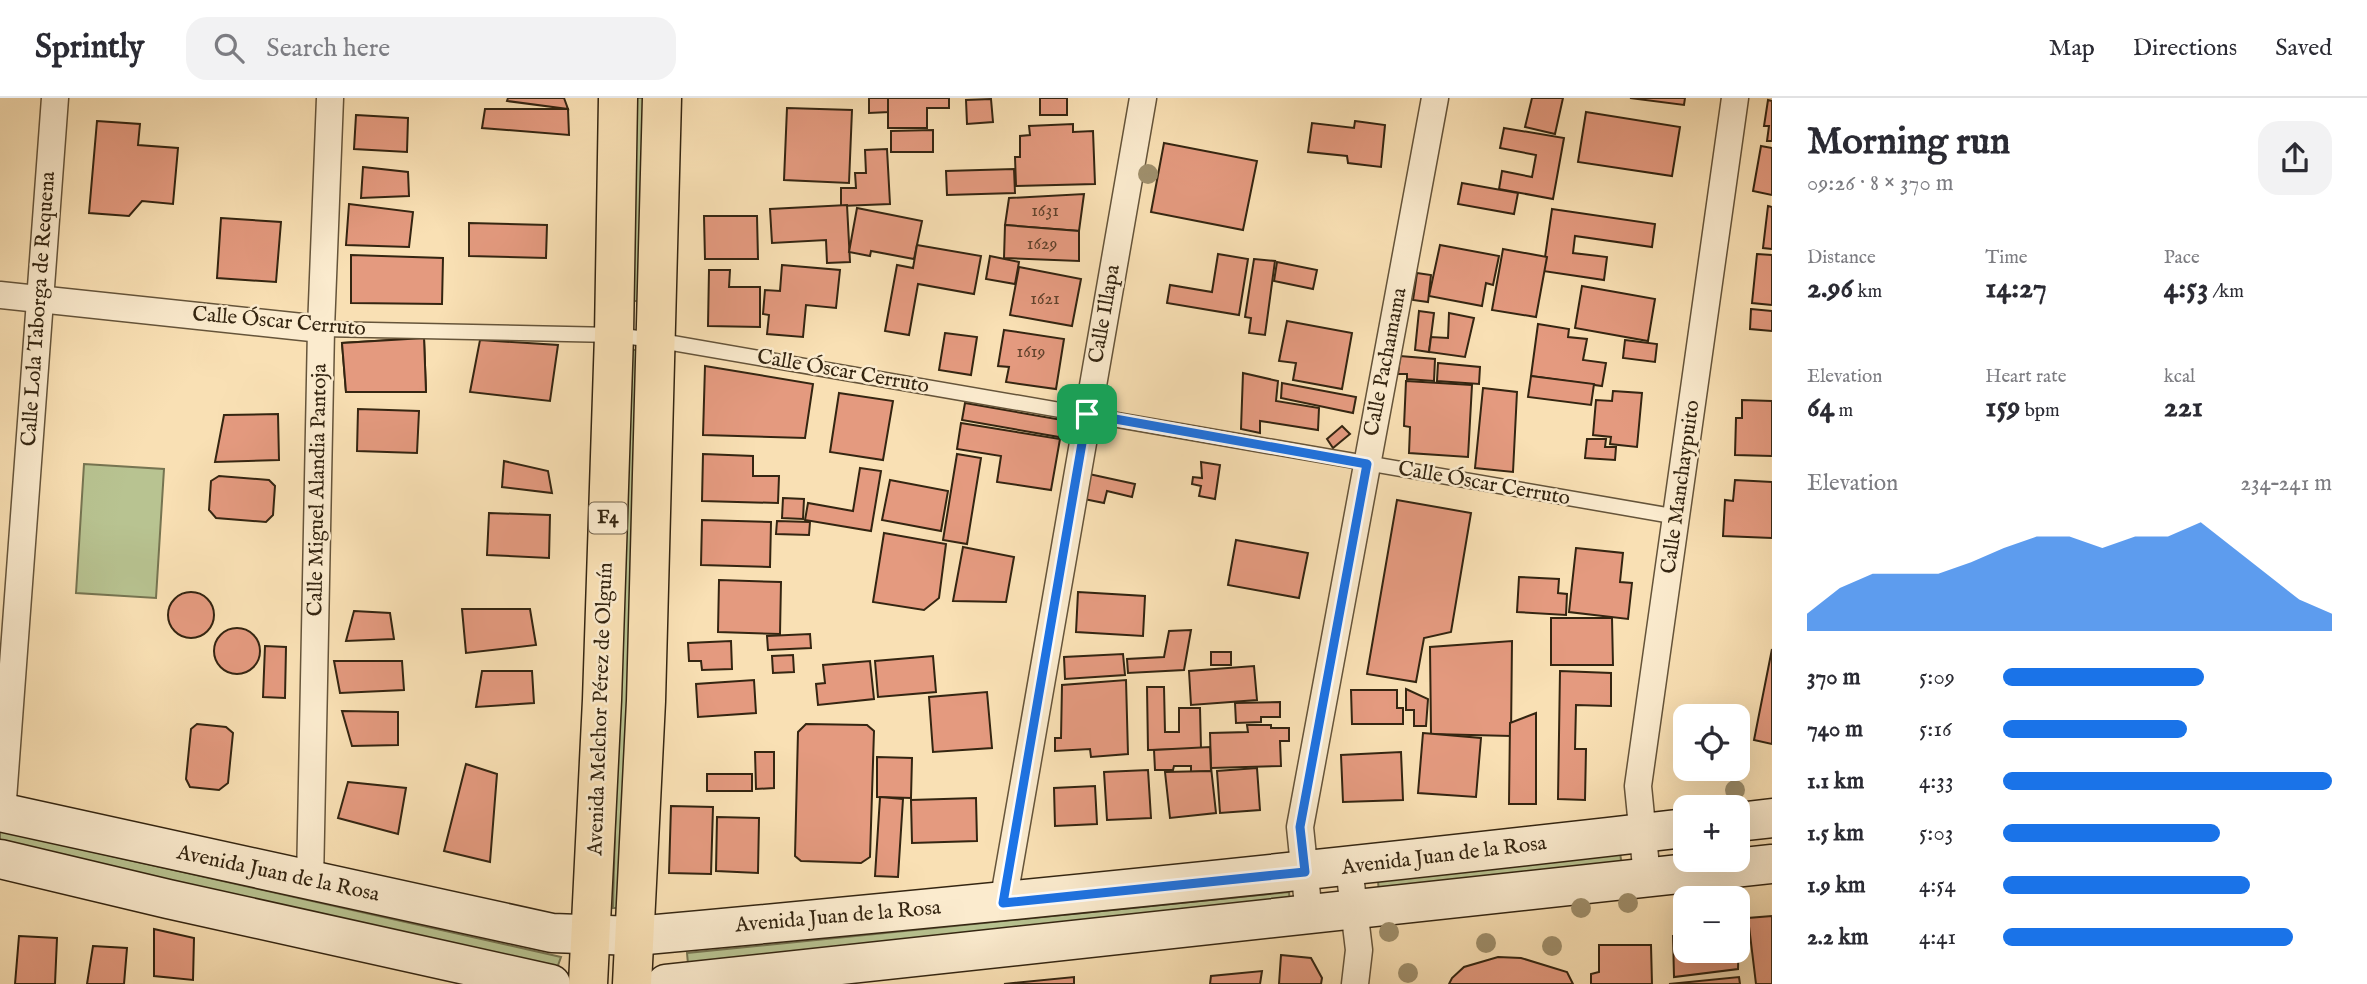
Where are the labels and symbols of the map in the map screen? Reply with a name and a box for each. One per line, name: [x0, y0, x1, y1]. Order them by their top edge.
street label: Calle Lola Taborga de Requena: [16, 170, 62, 447]
house number: 1631: [1031, 200, 1059, 223]
house number: 1629: [1027, 233, 1057, 256]
street label: Calle Illapa: [1083, 262, 1127, 365]
street label: Calle Pachamama: [1358, 285, 1414, 439]
house number: 1621: [1030, 288, 1060, 311]
street label: Calle Óscar Cerruto: [191, 300, 367, 343]
house number: 1619: [1017, 341, 1045, 364]
street label: Calle Óscar Cerruto: [755, 343, 931, 400]
street label: Calle Miguel Alandia Pantoja: [302, 363, 334, 617]
pin: [1057, 384, 1117, 444]
street label: Calle Manchaypuito: [1655, 398, 1707, 576]
street label: Calle Óscar Cerruto: [1396, 455, 1572, 512]
road number: F4: [589, 502, 627, 534]
street label: Avenida Melchor Pérez de Olguín: [582, 562, 620, 857]
street label: Avenida Juan de la Rosa: [1339, 830, 1549, 882]
street label: Avenida Juan de la Rosa: [173, 839, 383, 909]
street label: Avenida Juan de la Rosa: [733, 894, 943, 940]

